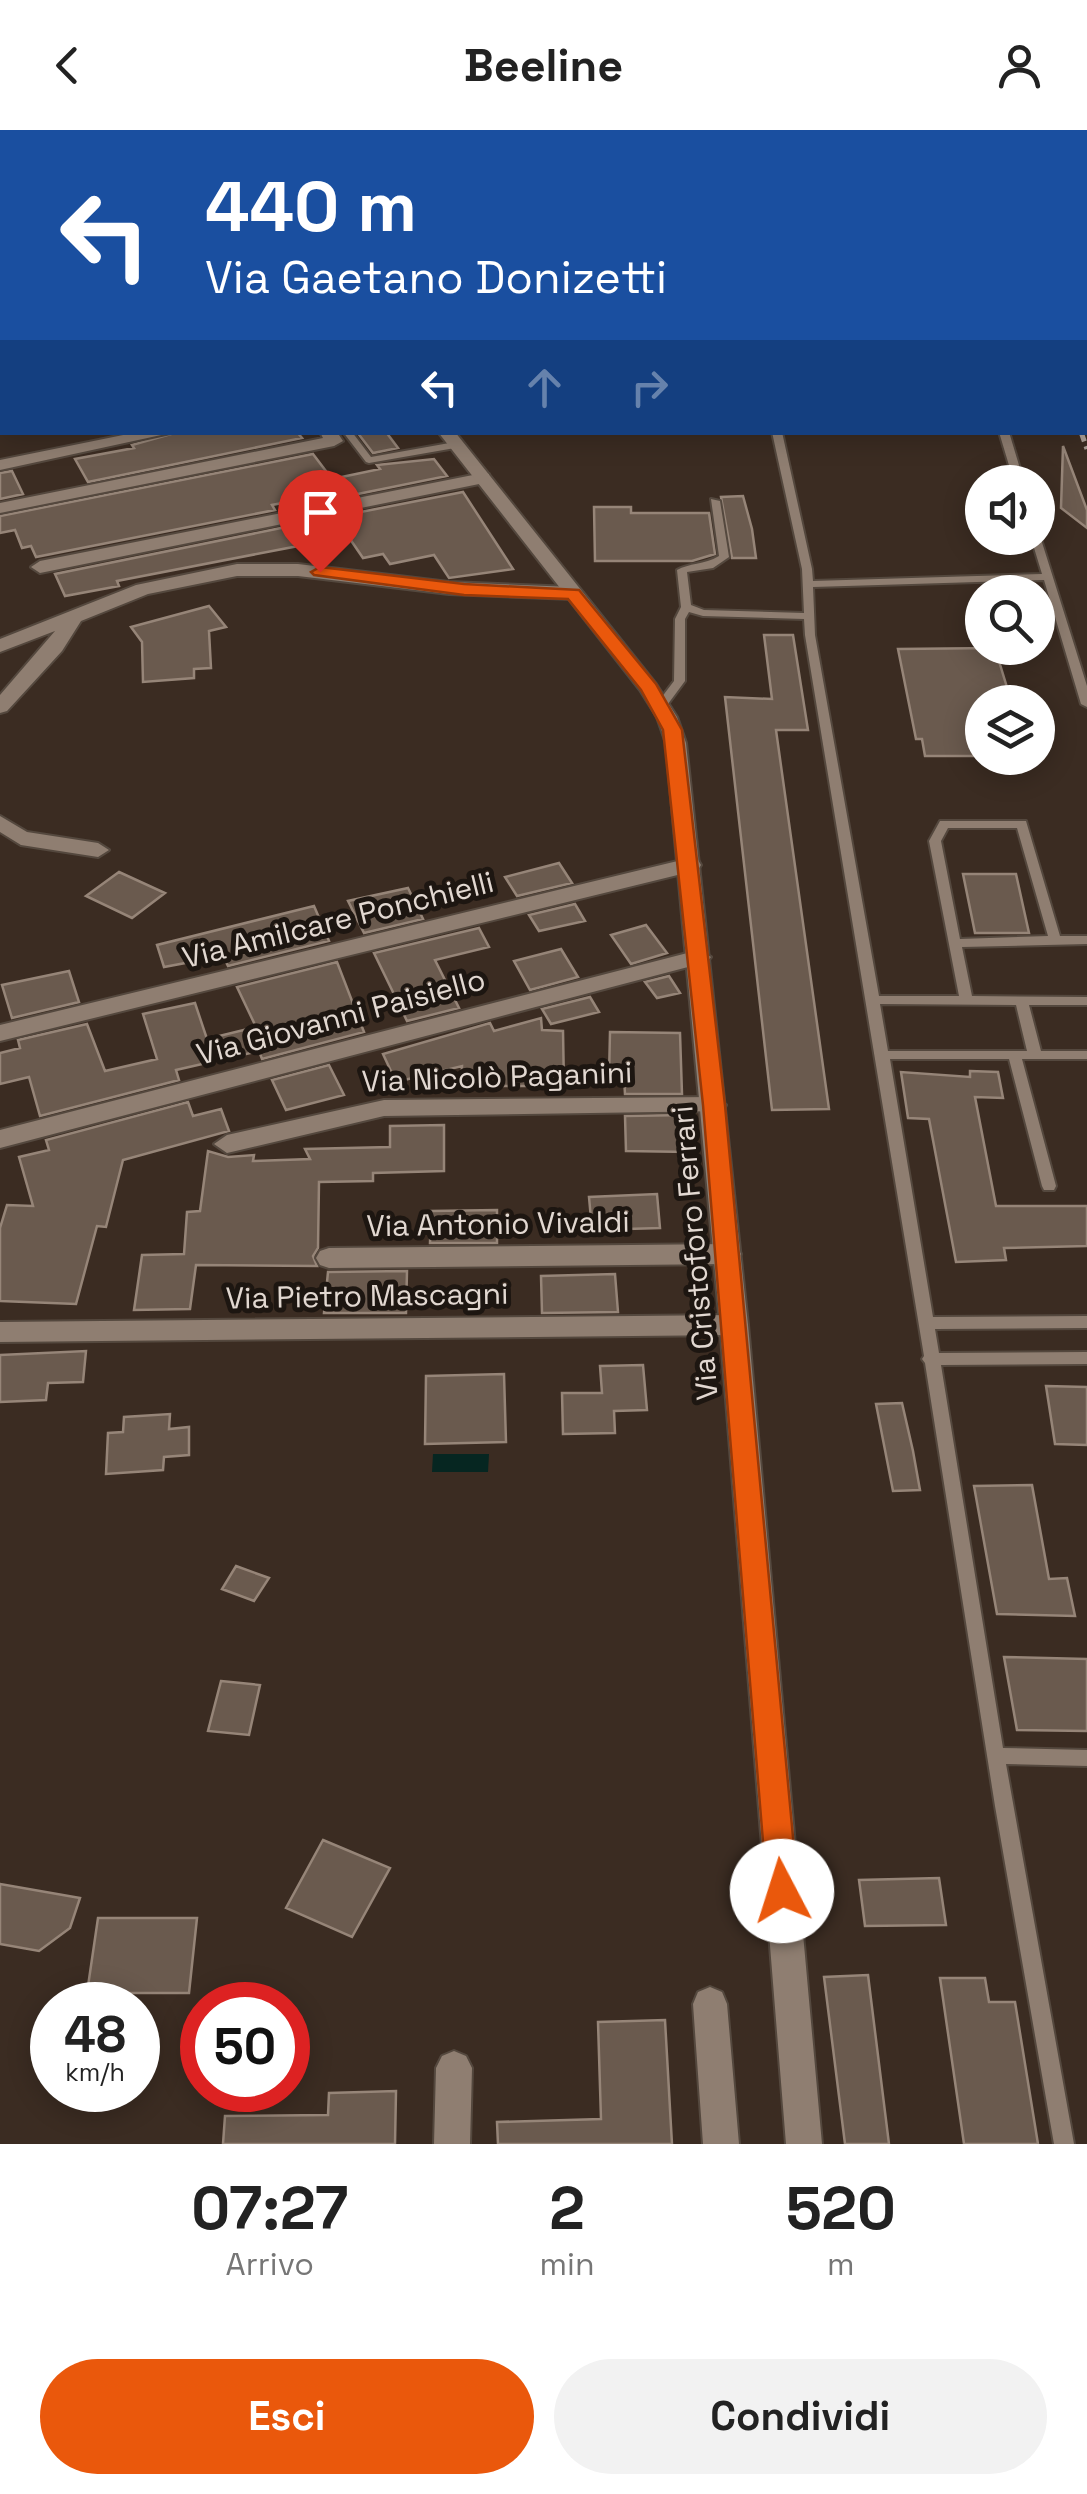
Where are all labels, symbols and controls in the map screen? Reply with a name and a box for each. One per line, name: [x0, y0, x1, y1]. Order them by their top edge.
text: Beeline: [464, 37, 623, 94]
icon: back: [40, 38, 95, 93]
icon: person: [992, 38, 1047, 93]
text: 440 m: [205, 162, 417, 251]
icon: left: [40, 170, 170, 300]
text: Via Gaetano Donizetti: [205, 249, 667, 306]
icon: left: [412, 360, 467, 415]
icon: ahead: [517, 360, 572, 415]
icon: right: [622, 360, 677, 415]
map controls: [965, 465, 1055, 775]
button: sound: [965, 465, 1055, 555]
pin: [278, 470, 363, 573]
icon: arrive: [293, 485, 348, 540]
button: search: [965, 575, 1055, 665]
button: layers: [965, 685, 1055, 775]
street label: Via Amilcare Ponchielli: [178, 862, 497, 977]
street label: Via Giovanni Paisiello: [192, 959, 489, 1074]
street label: Via Nicolò Paganini: [361, 1052, 633, 1101]
street label: Via Cristoforo Ferrari: [662, 1104, 727, 1402]
street label: Via Antonio Vivaldi: [366, 1202, 630, 1245]
street label: Via Pietro Mascagni: [225, 1274, 509, 1317]
position arrow: [730, 1839, 834, 1943]
speed limit sign: 50: [180, 1982, 310, 2112]
text: 48: [64, 2003, 126, 2067]
text: km/h: [65, 2056, 125, 2088]
text: 07:27: [191, 2170, 348, 2247]
text: 2: [549, 2170, 585, 2247]
text: 520: [786, 2170, 896, 2247]
text: Arrivo: [226, 2244, 314, 2284]
text: min: [540, 2244, 595, 2284]
text: m: [827, 2244, 855, 2284]
button: Esci: [40, 2359, 534, 2474]
button: Condividi: [554, 2359, 1047, 2474]

